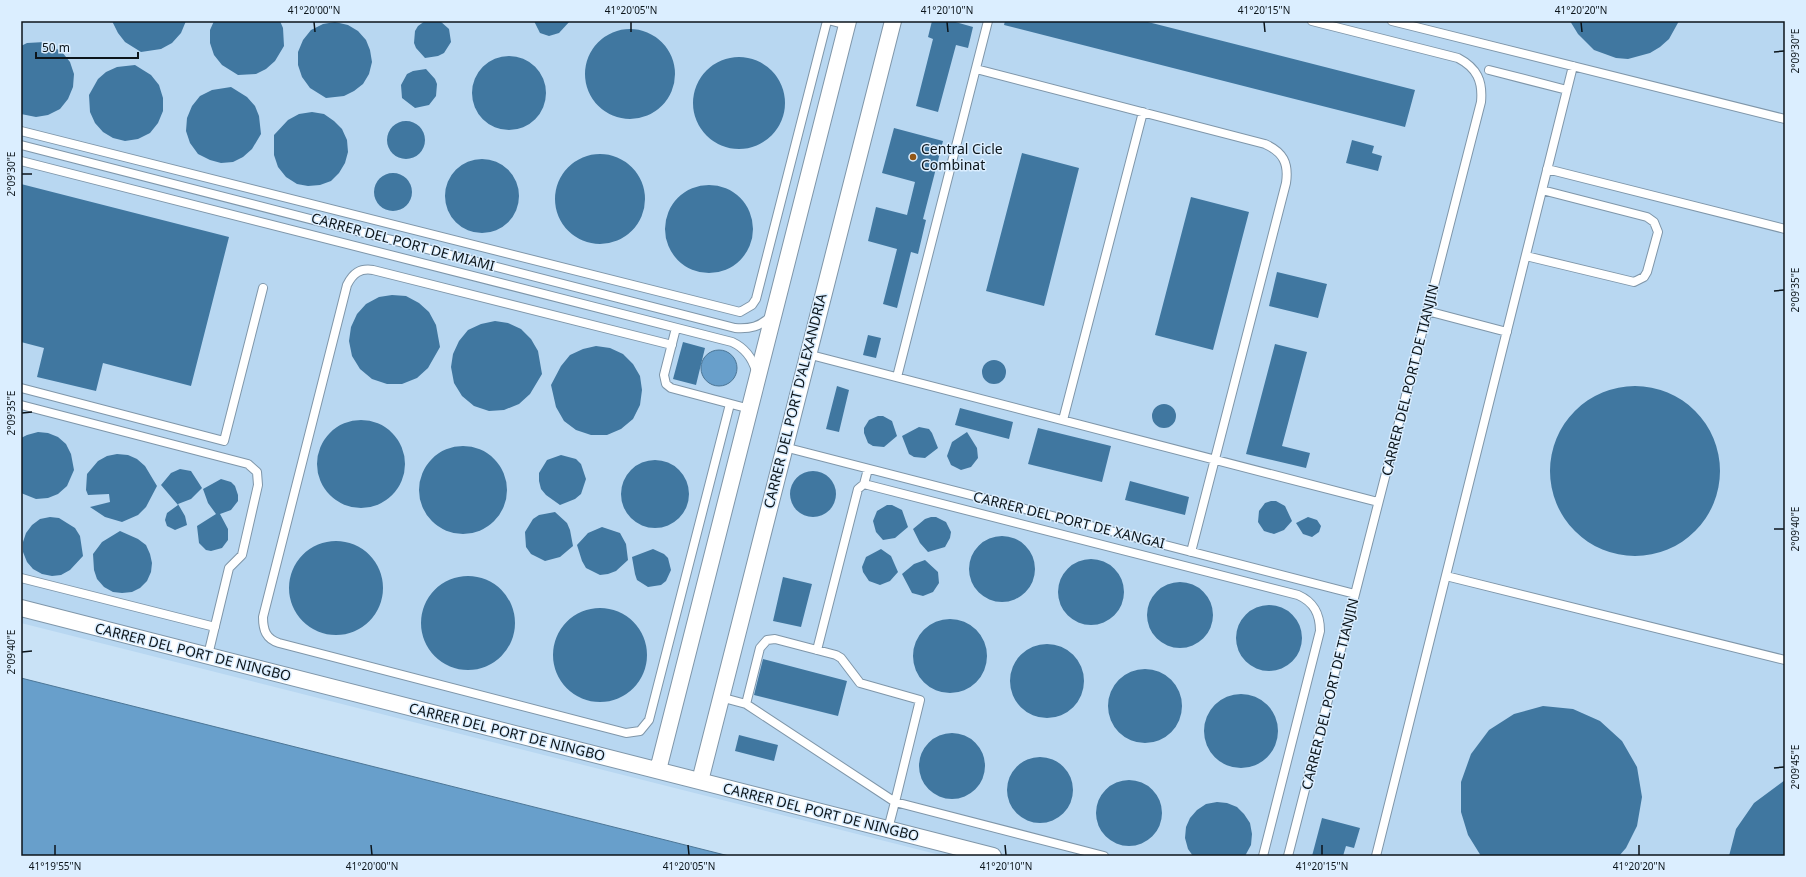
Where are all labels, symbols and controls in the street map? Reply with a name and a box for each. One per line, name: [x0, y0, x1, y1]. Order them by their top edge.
text: 41°20'00"N: [288, 3, 340, 17]
text: 41°20'05"N: [605, 3, 657, 17]
text: 41°20'10"N: [921, 3, 973, 17]
text: 41°20'15"N: [1238, 3, 1290, 17]
text: 41°20'20"N: [1555, 3, 1607, 17]
text: 2°09'30"E: [1788, 29, 1802, 73]
scale bar: [36, 34, 138, 60]
text: 50 m: [42, 39, 70, 56]
place label: Central Cicle Combinat: [921, 139, 1003, 174]
text: 2°09'30"E: [4, 152, 18, 196]
marker: Central Cicle Combinat: [908, 152, 918, 162]
street label: CARRER DEL PORT DE MIAMI: [309, 208, 497, 275]
text: 2°09'35"E: [1788, 268, 1802, 312]
street label: CARRER DEL PORT DE TIANJIN: [1376, 282, 1443, 478]
street label: CARRER DEL PORT D'ALEXANDRIA: [759, 291, 830, 510]
text: 2°09'35"E: [4, 391, 18, 435]
street label: CARRER DEL PORT DE XANGAI: [971, 486, 1167, 553]
text: 2°09'40"E: [1788, 507, 1802, 551]
street label: CARRER DEL PORT DE TIANJIN: [1296, 596, 1363, 792]
street label: CARRER DEL PORT DE NINGBO: [93, 618, 293, 685]
text: 2°09'40"E: [4, 630, 18, 674]
street label: CARRER DEL PORT DE NINGBO: [407, 698, 607, 765]
text: 2°09'45"E: [1788, 745, 1802, 789]
street label: CARRER DEL PORT DE NINGBO: [721, 778, 921, 845]
text: 41°19'55"N: [29, 859, 81, 873]
text: 41°20'00"N: [346, 859, 398, 873]
text: 41°20'05"N: [663, 859, 715, 873]
text: 41°20'10"N: [980, 859, 1032, 873]
text: 41°20'15"N: [1296, 859, 1348, 873]
text: 41°20'20"N: [1613, 859, 1665, 873]

